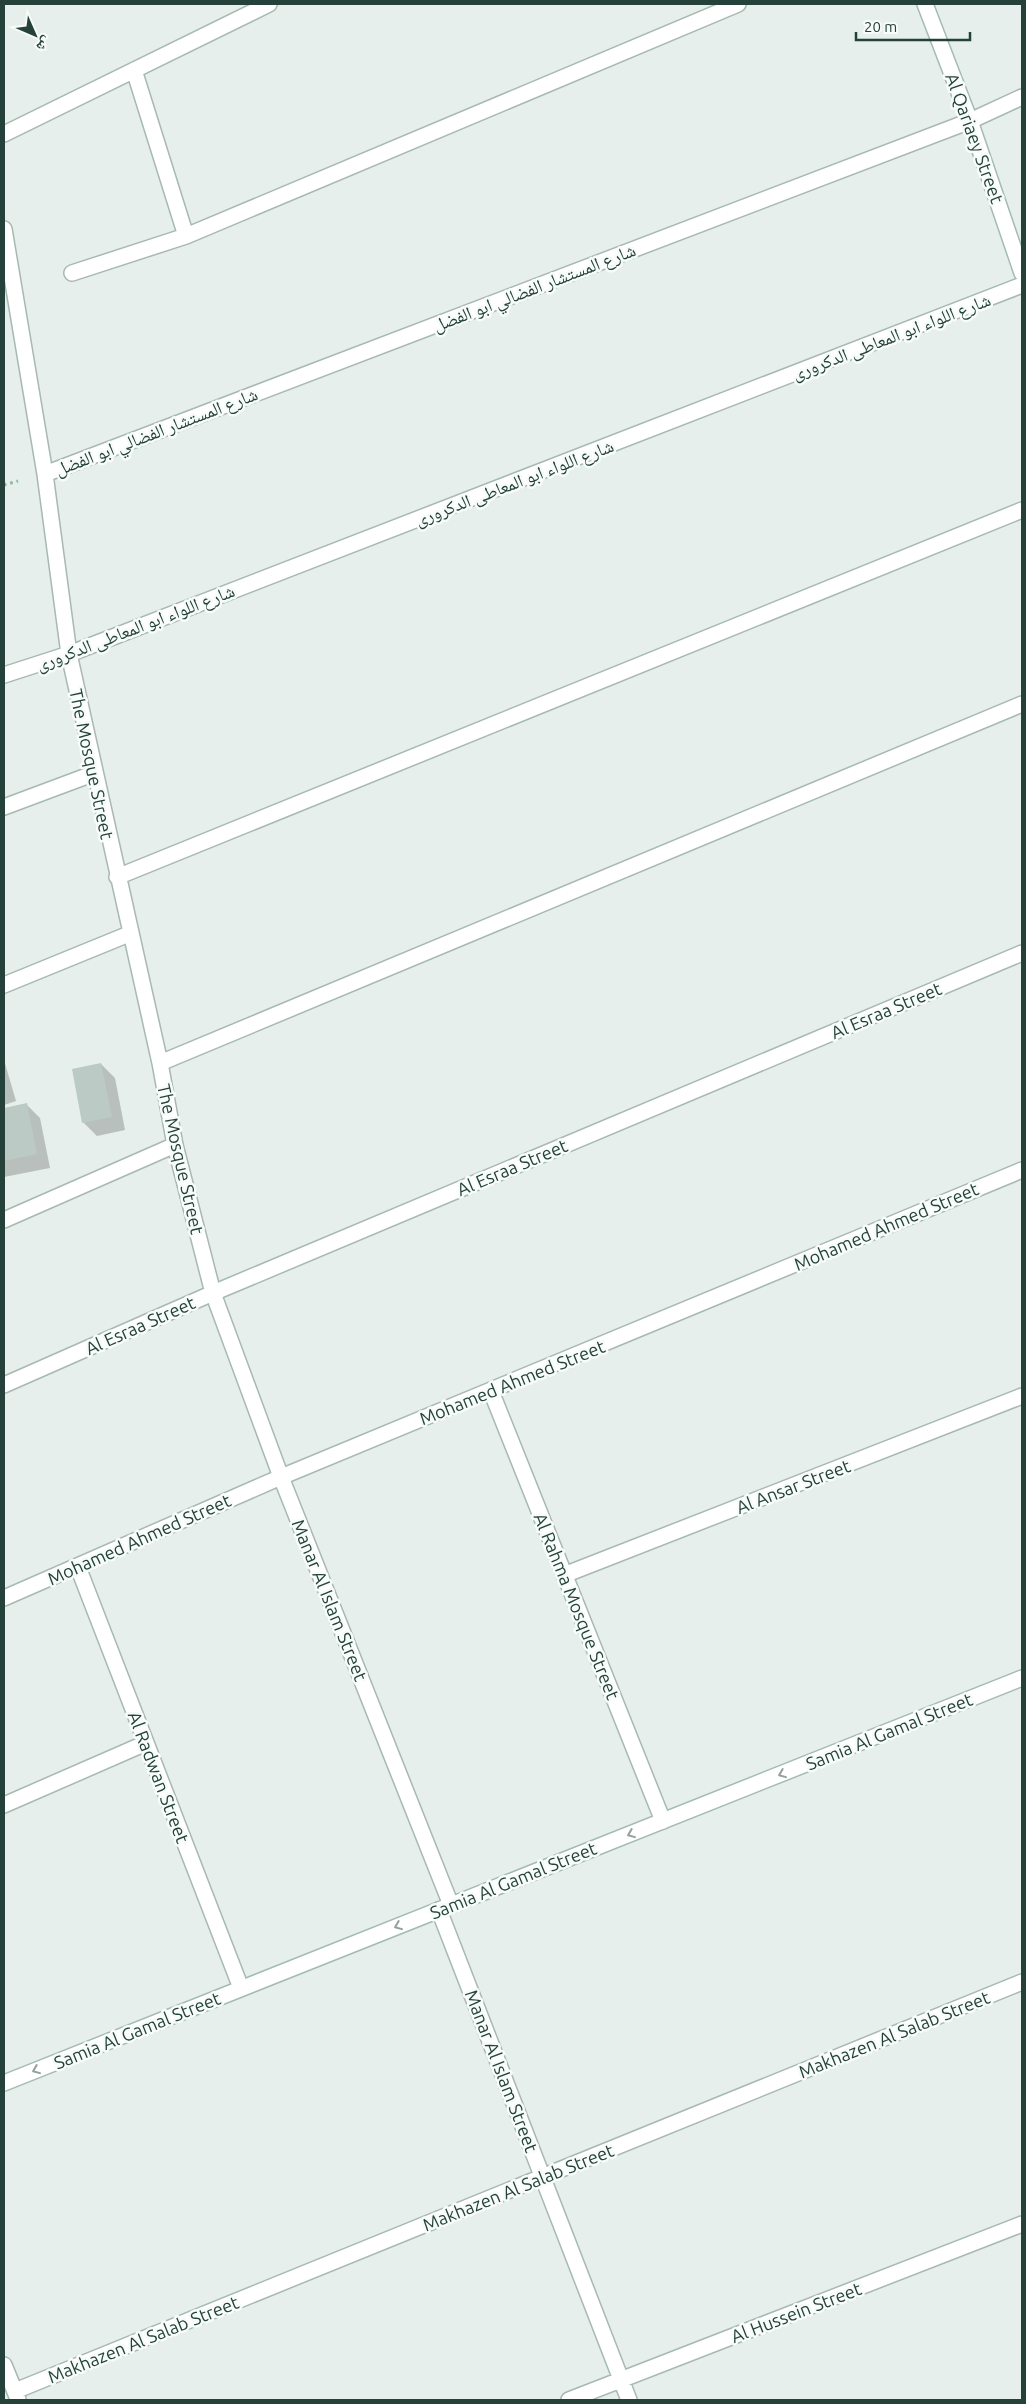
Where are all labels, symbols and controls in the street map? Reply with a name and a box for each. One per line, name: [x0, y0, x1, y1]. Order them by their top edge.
north arrow: [10, 10, 60, 60]
scale bar: [856, 10, 970, 42]
text: 20 m: [864, 18, 897, 35]
text: ش: [32, 33, 55, 55]
street label: Al Qariaey Street: [941, 70, 1008, 206]
street label: شارع المستشار الفضالي ابو الفضل: [430, 239, 640, 340]
street label: شارع اللواء ابو المعاطى الدكرورى: [789, 289, 994, 385]
street label: شارع المستشار الفضالي ابو الفضل: [52, 383, 262, 484]
street label: شارع اللواء ابو المعاطى الدكرورى: [412, 435, 617, 531]
street label: شارع اللواء ابو المعاطى الدكرورى: [33, 580, 238, 676]
street label: The Mosque Street: [66, 687, 118, 841]
street label: Al Esraa Street: [828, 978, 944, 1042]
street label: The Mosque Street: [154, 1082, 208, 1236]
street label: Al Esraa Street: [454, 1135, 570, 1199]
street label: Mohamed Ahmed Street: [791, 1178, 981, 1274]
street label: Al Esraa Street: [82, 1292, 198, 1358]
street label: Mohamed Ahmed Street: [416, 1336, 608, 1428]
street label: Al Ansar Street: [733, 1455, 853, 1517]
street label: Mohamed Ahmed Street: [44, 1490, 234, 1588]
street label: Al Rahma Mosque Street: [530, 1510, 624, 1702]
street label: Manar Al Islam Street: [288, 1516, 372, 1684]
street label: Samia Al Gamal Street: [803, 1688, 975, 1774]
street label: Al Radwan Street: [125, 1708, 193, 1846]
one-way arrow: [778, 1767, 787, 1778]
one-way arrow: [627, 1827, 636, 1838]
street label: Samia Al Gamal Street: [427, 1837, 599, 1923]
one-way arrow: [395, 1920, 403, 1930]
street label: Makhazen Al Salab Street: [796, 1986, 992, 2082]
street label: Samia Al Gamal Street: [51, 1987, 223, 2073]
street label: Manar Al Islam Street: [462, 1987, 542, 2155]
one-way arrow: [32, 2064, 41, 2074]
street label: Makhazen Al Salab Street: [420, 2139, 616, 2235]
street label: Al Hussein Street: [728, 2278, 864, 2346]
street label: Makhazen Al Salab Street: [45, 2291, 241, 2387]

